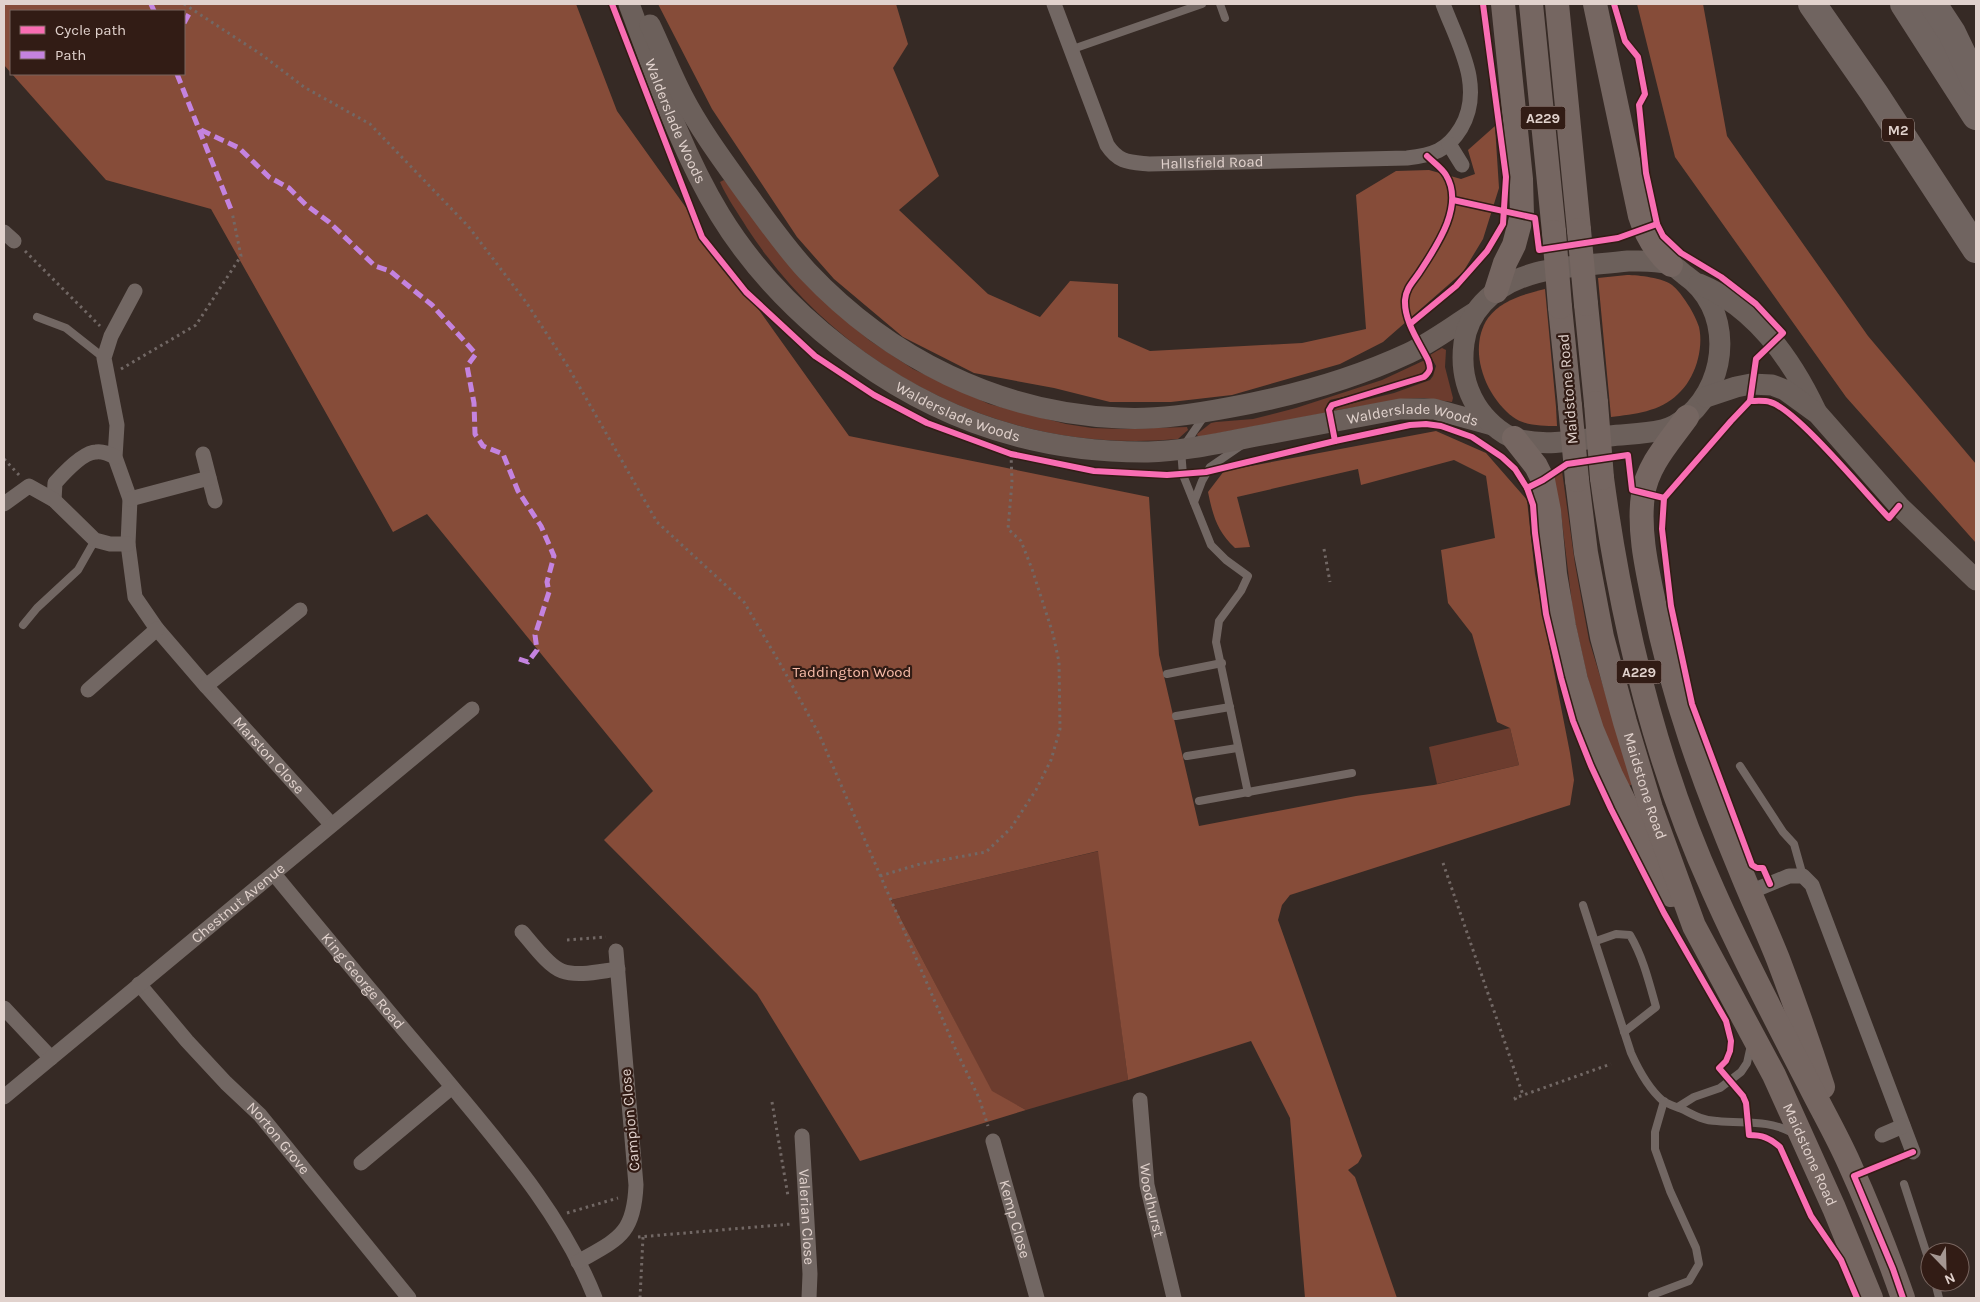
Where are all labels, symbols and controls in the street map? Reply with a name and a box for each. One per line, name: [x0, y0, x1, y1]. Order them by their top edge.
legend: [10, 10, 185, 75]
text: Cycle path: [55, 21, 126, 39]
text: Path: [55, 46, 86, 64]
street label: Walderslade Woods: [641, 56, 710, 187]
road number: A229: [1520, 106, 1566, 130]
road number: M2: [1882, 118, 1914, 142]
street label: Hallsfield Road: [1160, 152, 1264, 173]
street label: Maidstone Road: [1554, 333, 1582, 445]
street label: Walderslade Woods: [892, 378, 1022, 446]
street label: Walderslade Woods: [1345, 400, 1481, 430]
road number: A229: [1616, 660, 1662, 684]
park label: Taddington Wood: [793, 663, 911, 681]
street label: Marston Close: [229, 713, 308, 798]
street label: Maidstone Road: [1620, 730, 1671, 842]
street label: Chestnut Avenue: [188, 859, 289, 947]
street label: King George Road: [318, 929, 408, 1033]
street label: Campion Close: [617, 1068, 643, 1172]
street label: Norton Grove: [243, 1098, 314, 1178]
street label: Maidstone Road: [1779, 1100, 1841, 1209]
street label: Woodhurst: [1136, 1162, 1168, 1239]
street label: Valerian Close: [795, 1168, 818, 1265]
street label: Kemp Close: [995, 1178, 1034, 1260]
north arrow: [1920, 1242, 1970, 1292]
text: N: [1942, 1269, 1958, 1288]

